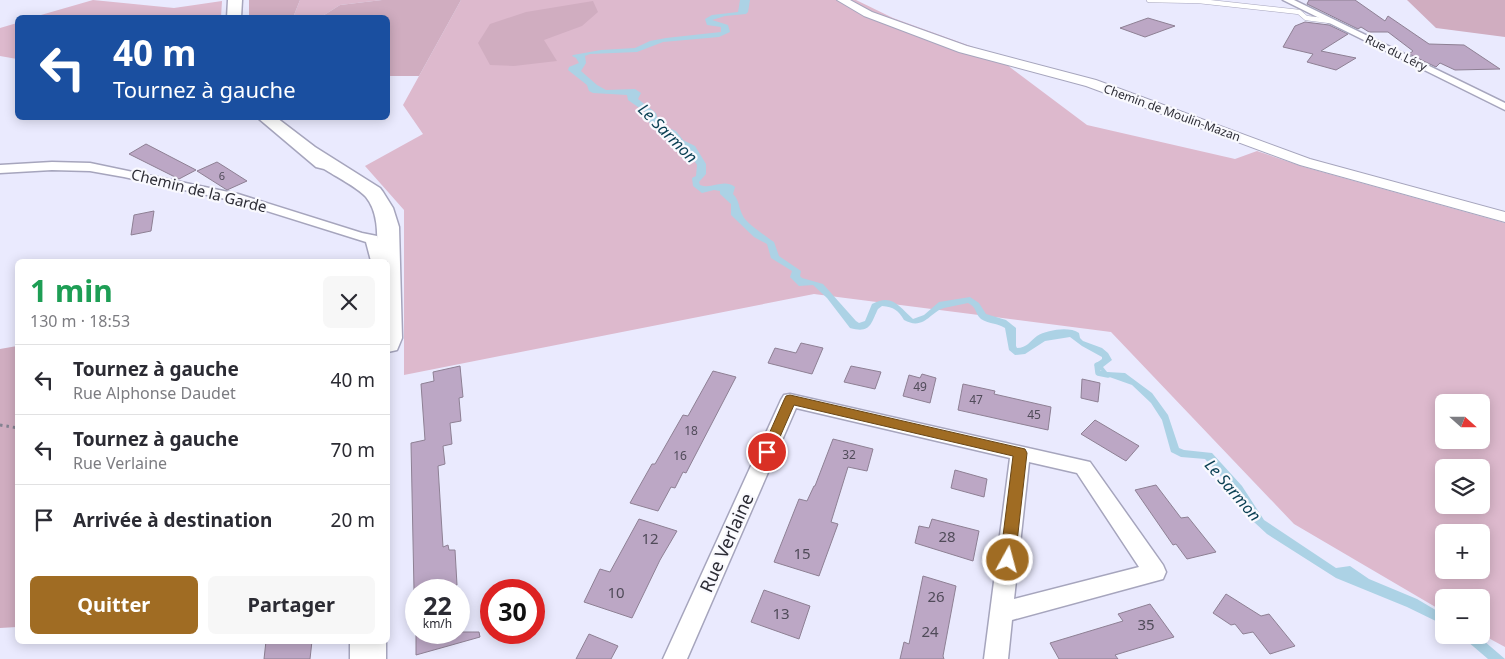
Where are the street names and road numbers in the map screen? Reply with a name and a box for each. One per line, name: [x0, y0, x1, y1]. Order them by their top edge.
street label: Rue du Léry: [1362, 30, 1431, 75]
street label: Chemin de Moulin-Mazan: [1101, 80, 1243, 145]
street label: Chemin de la Garde: [129, 164, 269, 217]
street label: Rue Verlaine: [694, 489, 759, 596]

